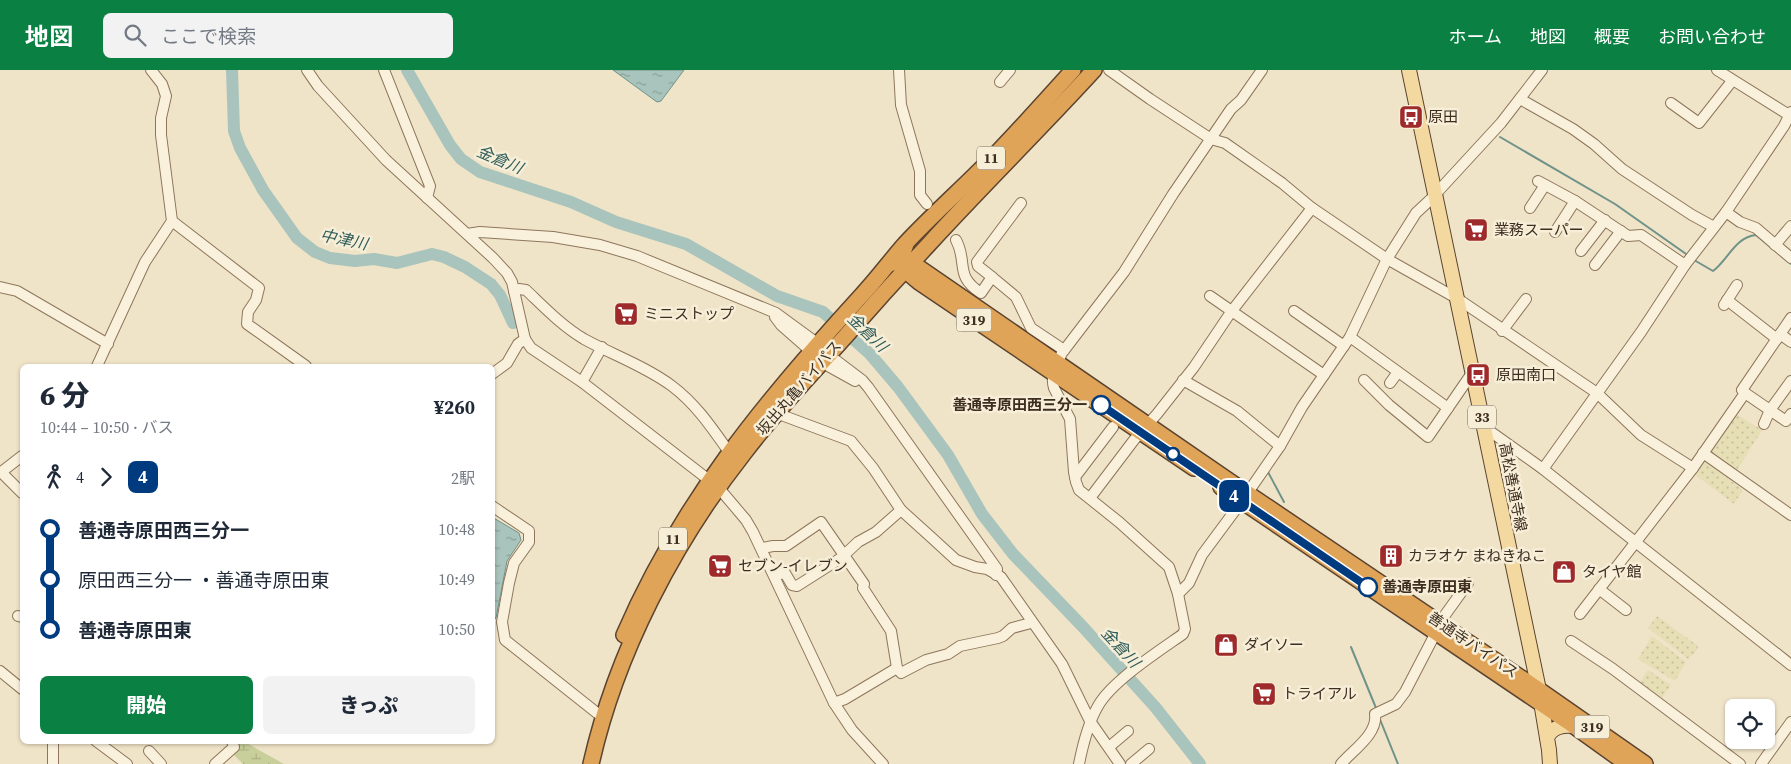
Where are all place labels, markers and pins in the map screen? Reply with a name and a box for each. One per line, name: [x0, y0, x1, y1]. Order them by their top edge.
bus stop icon: 原田: [1398, 104, 1424, 130]
place label: 原田: [1428, 106, 1458, 127]
supermarket icon: 業務スーパー: [1463, 217, 1489, 243]
place label: 業務スーパー: [1494, 219, 1584, 240]
supermarket icon: ミニストップ: [613, 301, 639, 327]
place label: ミニストップ: [644, 303, 734, 324]
bus stop icon: 原田南口: [1465, 362, 1491, 388]
place label: 原田南口: [1496, 364, 1556, 385]
place label: 善通寺原田西三分一: [952, 394, 1087, 415]
marker: 善通寺原田西三分一: [1091, 395, 1111, 415]
unlabelled marker: [1166, 447, 1180, 461]
building icon: カラオケ まねきねこ: [1378, 543, 1404, 569]
place label: カラオケ まねきねこ: [1408, 545, 1547, 566]
supermarket icon: セブン-イレブン: [707, 553, 733, 579]
place label: セブン-イレブン: [738, 555, 848, 576]
shop icon: タイヤ館: [1551, 559, 1577, 585]
place label: タイヤ館: [1582, 561, 1642, 582]
place label: 善通寺原田東: [1382, 576, 1472, 597]
marker: 善通寺原田東: [1358, 577, 1378, 597]
shop icon: ダイソー: [1213, 632, 1239, 658]
place label: ダイソー: [1244, 634, 1304, 655]
supermarket icon: トライアル: [1251, 681, 1277, 707]
place label: トライアル: [1282, 683, 1357, 704]

